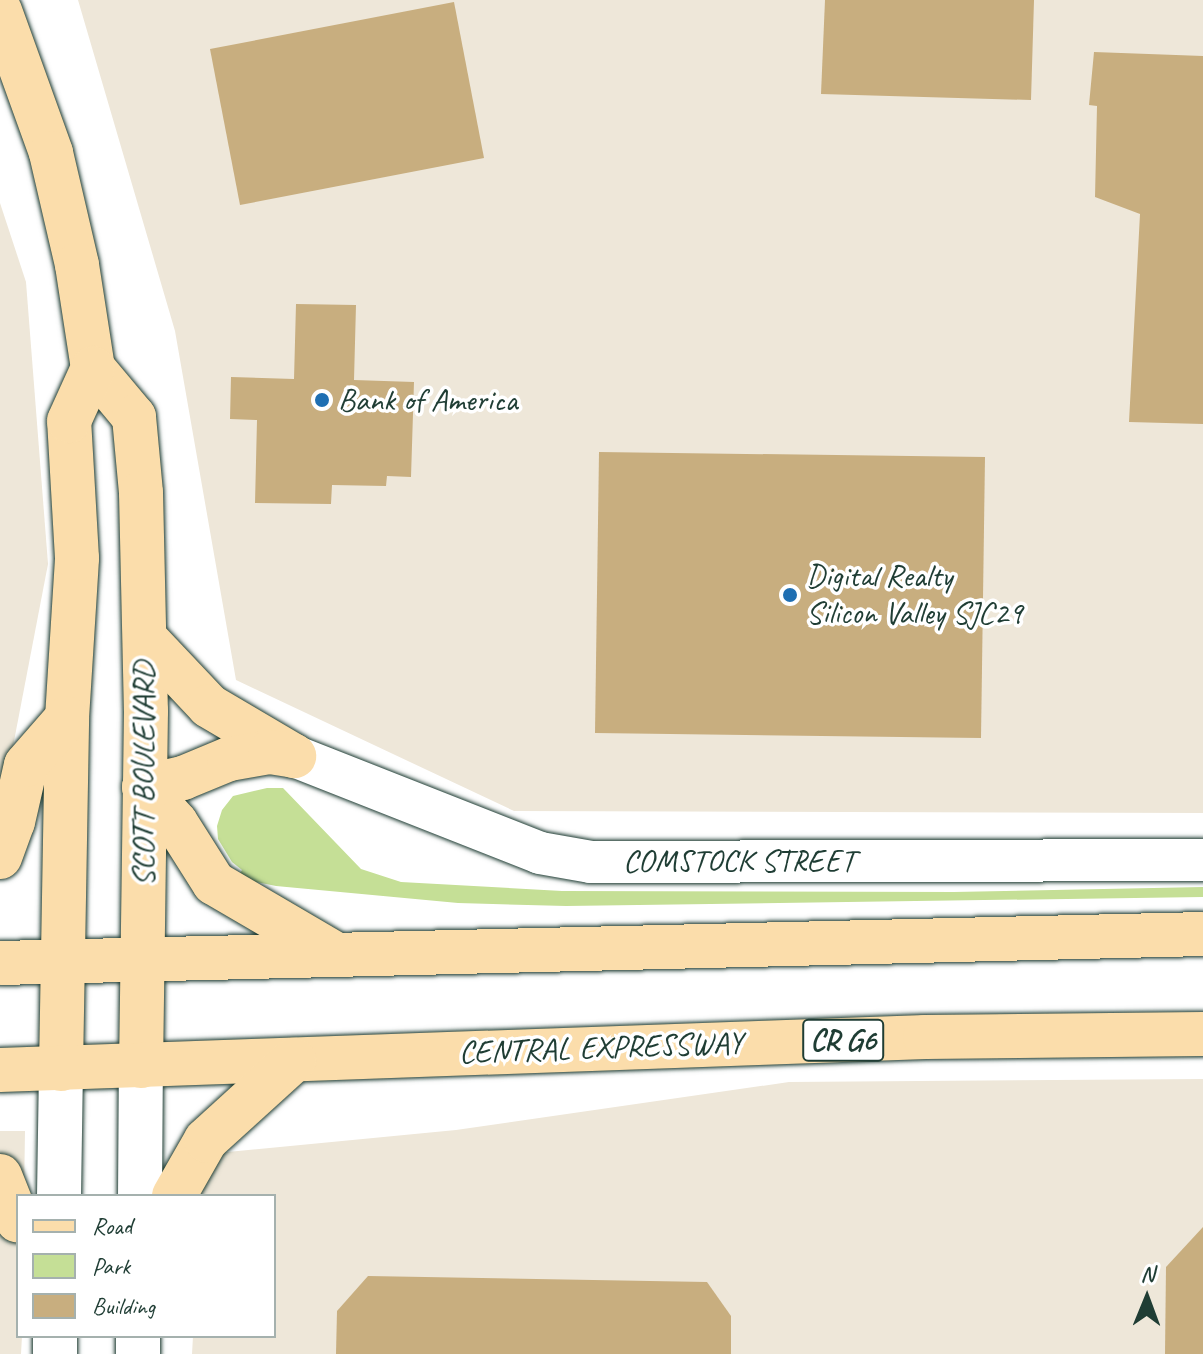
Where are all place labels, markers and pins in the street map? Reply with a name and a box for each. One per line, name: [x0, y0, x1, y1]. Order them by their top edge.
place label: Bank of America: [338, 381, 518, 419]
marker: Bank of America: [313, 391, 331, 409]
place label: Digital Realty Silicon Valley SJC29: [806, 558, 1022, 633]
marker: Digital Realty Silicon Valley SJC29: [781, 586, 799, 604]

